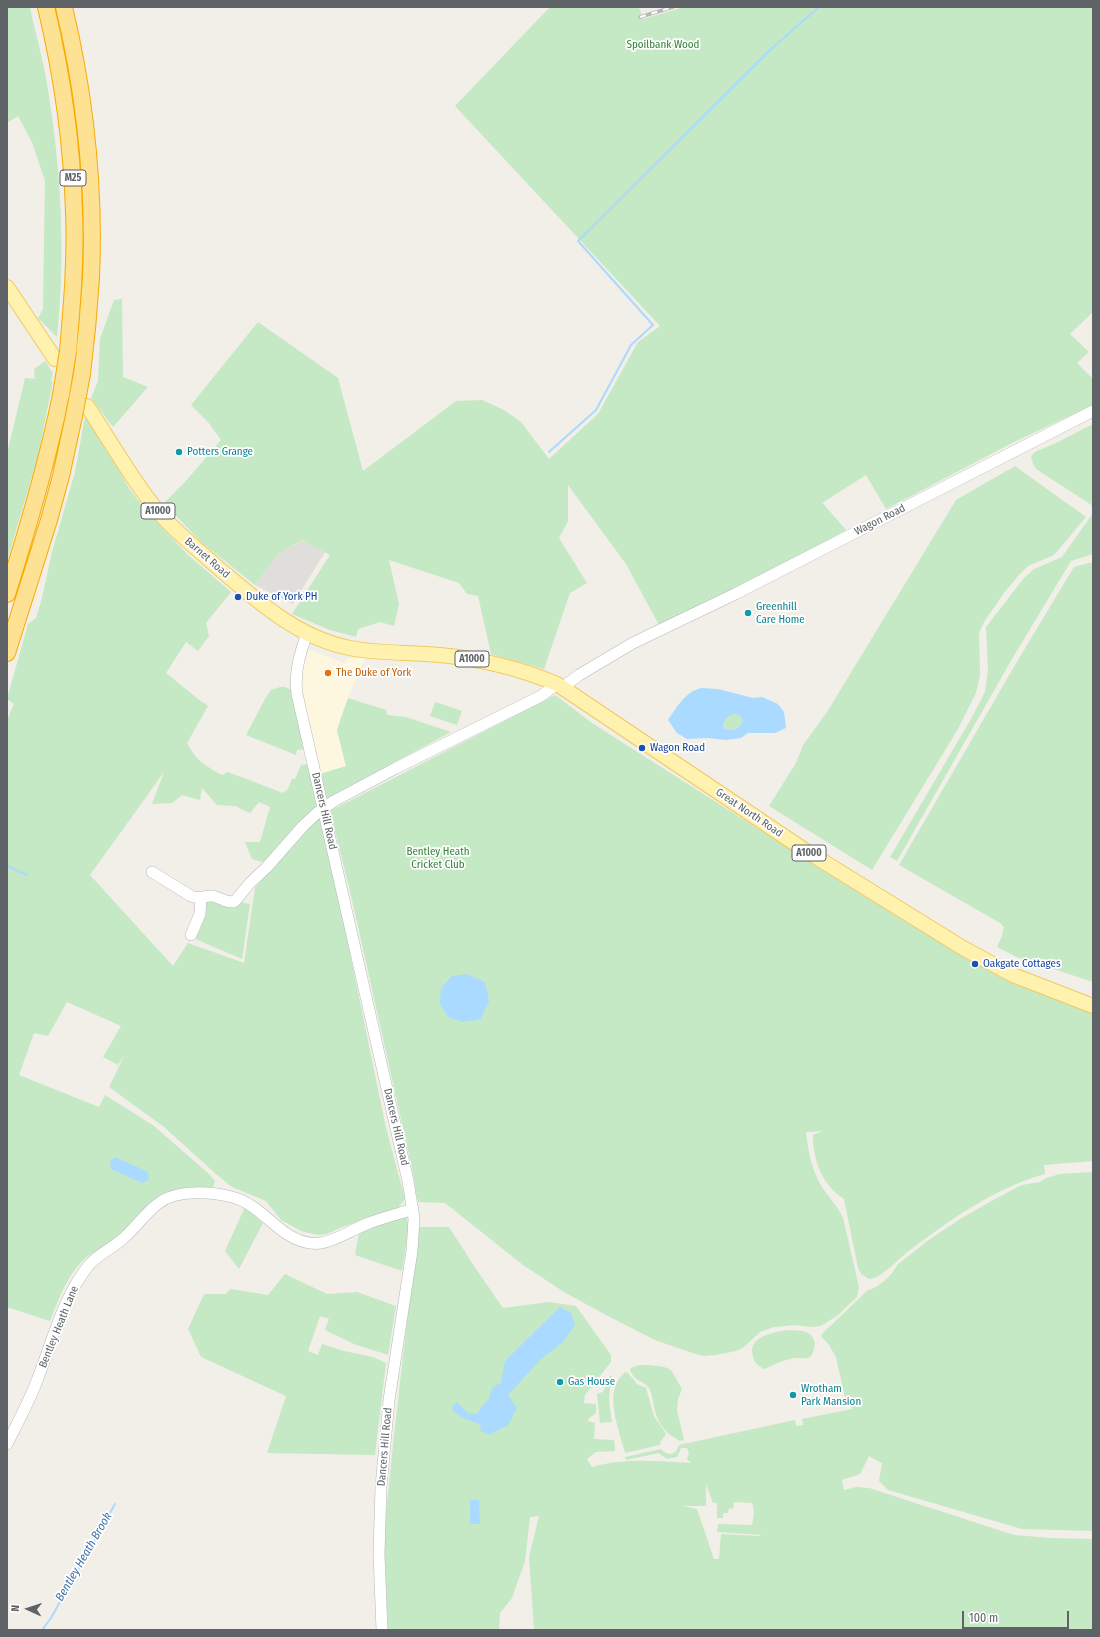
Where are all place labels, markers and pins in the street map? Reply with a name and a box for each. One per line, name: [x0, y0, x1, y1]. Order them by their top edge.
place label: Potters Grange: [187, 445, 253, 459]
marker: Potters Grange: [174, 447, 184, 457]
place label: Duke of York PH: [246, 590, 318, 604]
marker: Duke of York PH: [233, 592, 243, 602]
place label: Greenhill Care Home: [756, 600, 805, 626]
marker: Greenhill Care Home: [743, 608, 753, 618]
place label: The Duke of York: [336, 666, 411, 680]
marker: The Duke of York: [323, 668, 333, 678]
place label: Wagon Road: [650, 741, 705, 755]
marker: Wagon Road: [637, 743, 647, 753]
place label: Oakgate Cottages: [983, 957, 1061, 971]
marker: Oakgate Cottages: [970, 959, 980, 969]
place label: Gas House: [568, 1375, 615, 1389]
marker: Gas House: [555, 1377, 565, 1387]
place label: Wrotham Park Mansion: [801, 1382, 861, 1408]
marker: Wrotham Park Mansion: [788, 1390, 798, 1400]

